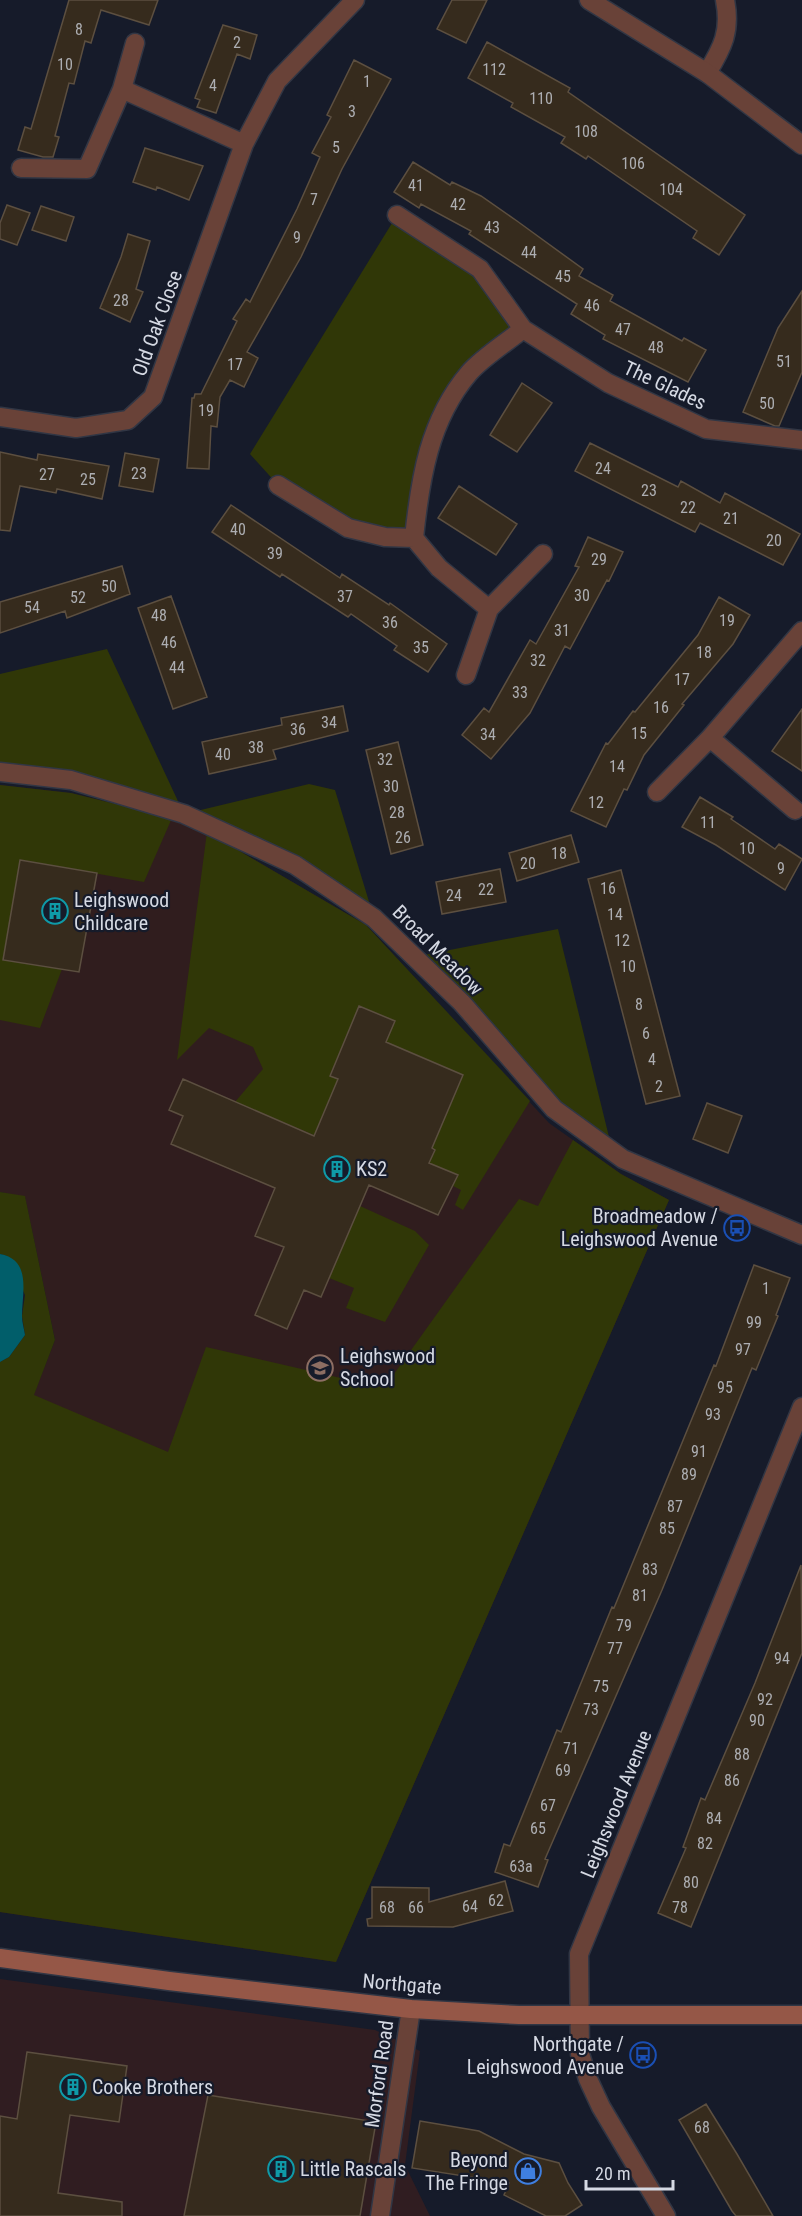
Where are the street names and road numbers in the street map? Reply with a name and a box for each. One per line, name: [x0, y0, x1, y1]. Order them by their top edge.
street label: Old Oak Close: [127, 267, 187, 379]
street label: The Glades: [620, 355, 710, 415]
street label: Broad Meadow: [388, 900, 488, 1000]
street label: Leighswood Avenue: [575, 1727, 657, 1881]
street label: Northgate: [361, 1969, 443, 1999]
street label: Morford Road: [360, 2019, 398, 2129]

